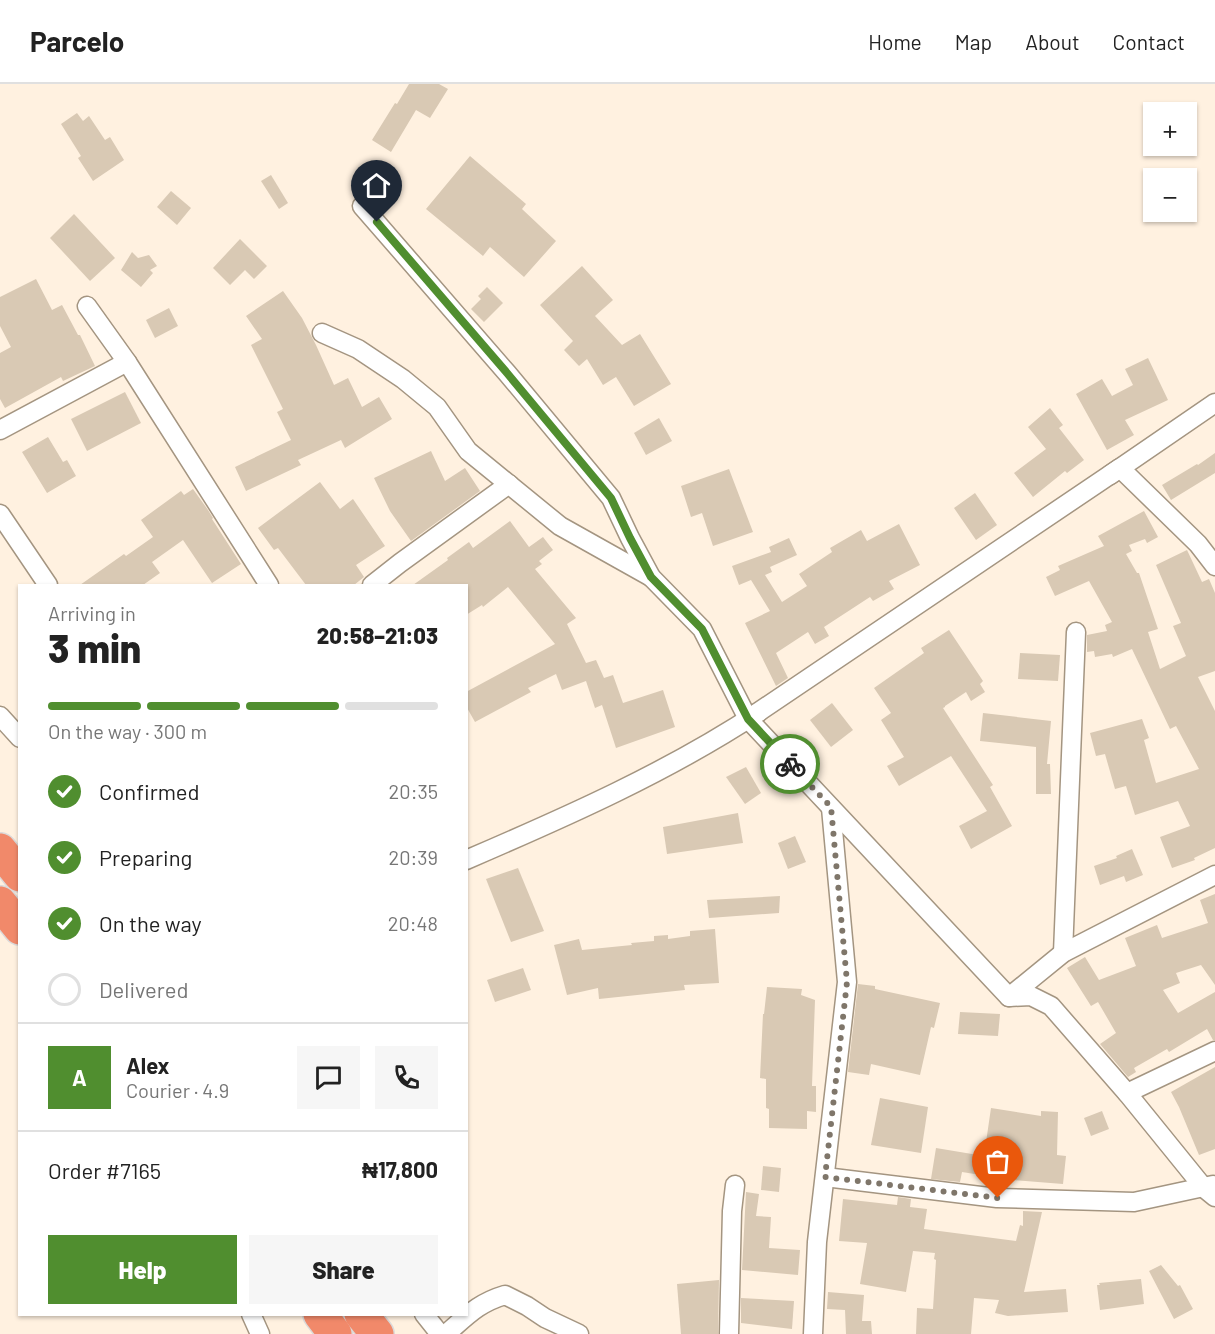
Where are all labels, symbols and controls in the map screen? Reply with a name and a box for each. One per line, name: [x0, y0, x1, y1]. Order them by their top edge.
text: Parcelo: [30, 24, 124, 58]
text: Home: [868, 29, 922, 54]
text: Map: [955, 29, 992, 54]
text: About: [1025, 29, 1080, 54]
text: Contact: [1113, 29, 1185, 54]
map controls: [1143, 102, 1197, 222]
button: +: [1143, 102, 1197, 156]
pin: [351, 160, 402, 222]
button: −: [1143, 168, 1197, 222]
icon: home: [360, 169, 393, 202]
text: Arriving in: [48, 601, 136, 625]
text: 20:58–21:03: [317, 622, 438, 648]
text: 3 min: [48, 624, 141, 671]
text: On the way · 300 m: [48, 719, 207, 743]
courier: [760, 734, 820, 794]
icon: bike: [774, 748, 807, 781]
icon: check: [48, 775, 81, 808]
text: Confirmed: [99, 778, 199, 804]
text: 20:35: [389, 779, 438, 803]
icon: check: [48, 841, 81, 874]
text: Preparing: [99, 844, 192, 870]
text: 20:39: [388, 845, 438, 869]
icon: check: [48, 907, 81, 940]
text: On the way: [99, 910, 202, 936]
text: 20:48: [388, 911, 438, 935]
text: Delivered: [99, 976, 188, 1002]
button: chat: [297, 1046, 360, 1109]
button: phone: [375, 1046, 438, 1109]
text: Alex: [126, 1052, 169, 1078]
text: A: [72, 1064, 87, 1090]
text: Courier · 4.9: [126, 1078, 229, 1102]
pin: [972, 1136, 1023, 1198]
icon: bag: [981, 1145, 1014, 1178]
text: ₦17,800: [362, 1156, 438, 1182]
text: Order #7165: [48, 1157, 161, 1183]
button: Help: [48, 1235, 237, 1304]
button: Share: [249, 1235, 438, 1304]

